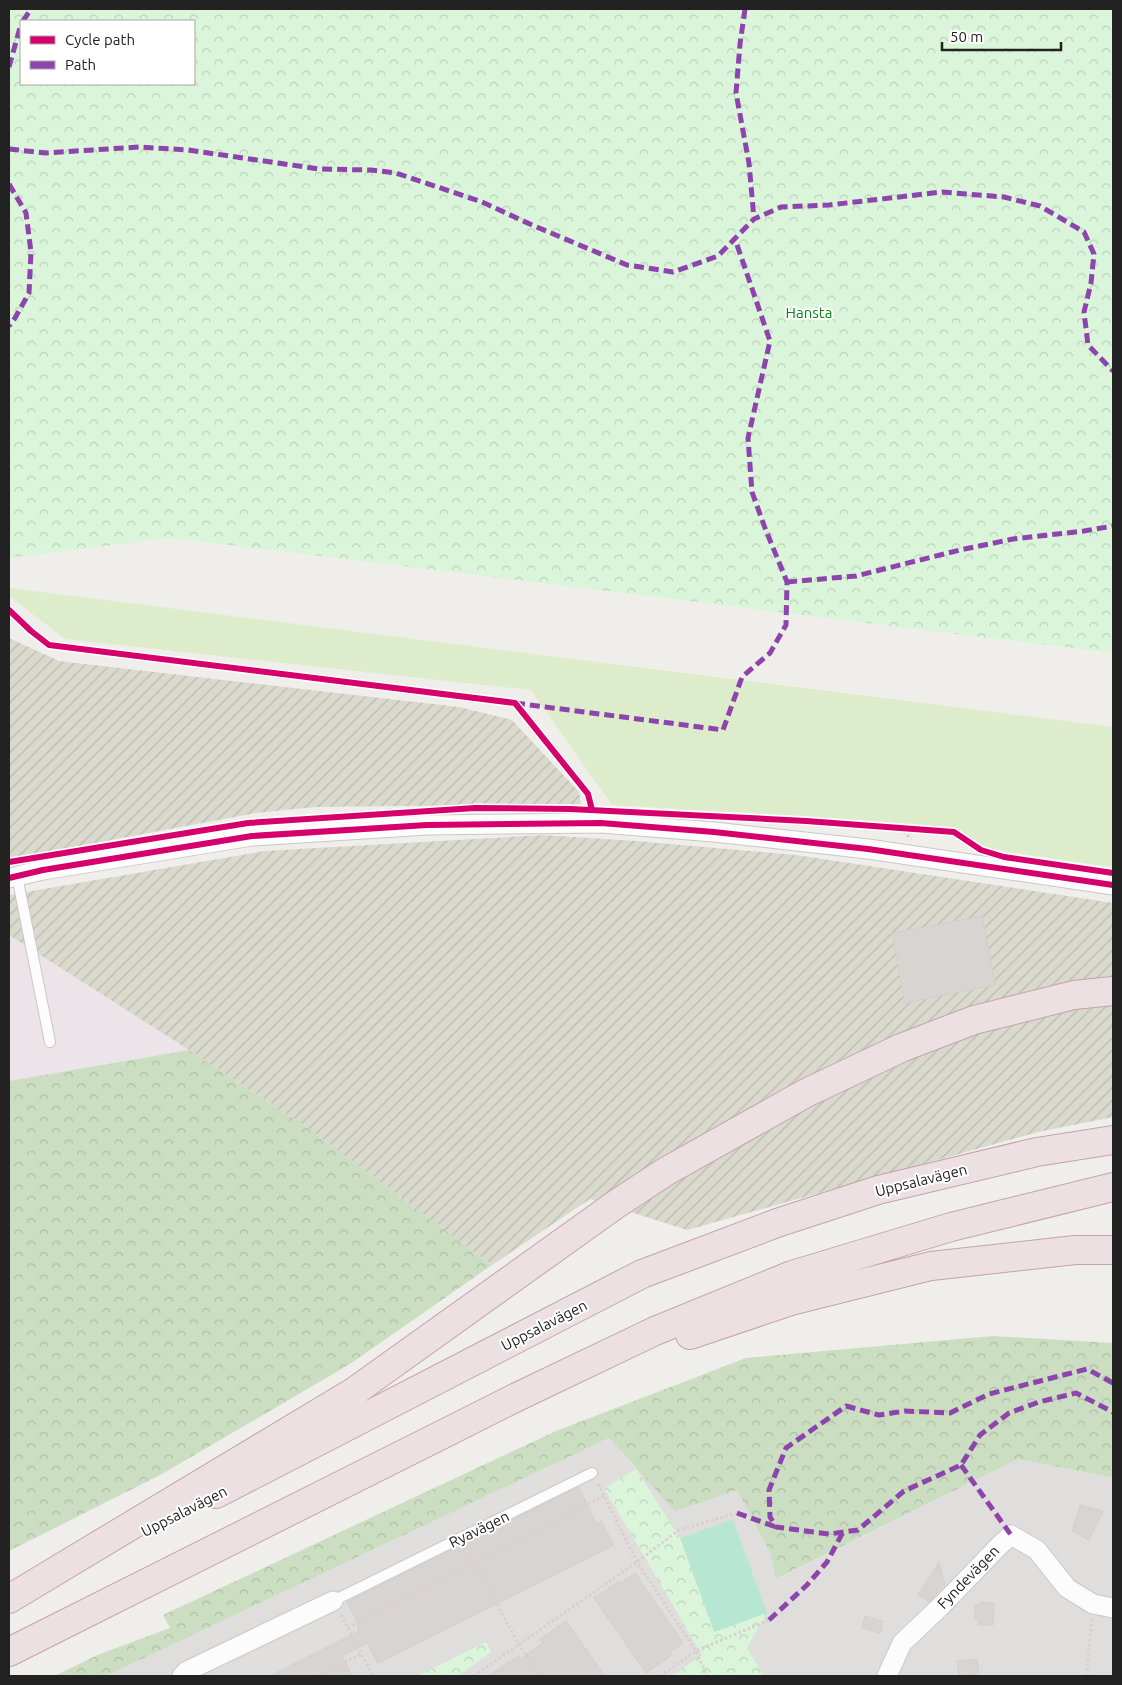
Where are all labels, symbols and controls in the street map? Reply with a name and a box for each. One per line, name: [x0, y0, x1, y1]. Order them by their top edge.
legend: [20, 20, 195, 85]
scale bar: [942, 20, 1061, 52]
text: 50 m: [950, 28, 983, 45]
text: Cycle path: [65, 31, 135, 48]
text: Path: [65, 56, 96, 73]
park label: Hansta: [786, 304, 832, 321]
street label: Uppsalavägen: [873, 1160, 969, 1200]
street label: Uppsalavägen: [498, 1296, 590, 1354]
street label: Uppsalavägen: [138, 1482, 230, 1540]
street label: Ryavägen: [446, 1507, 512, 1551]
street label: Fyndevägen: [934, 1542, 1002, 1612]

